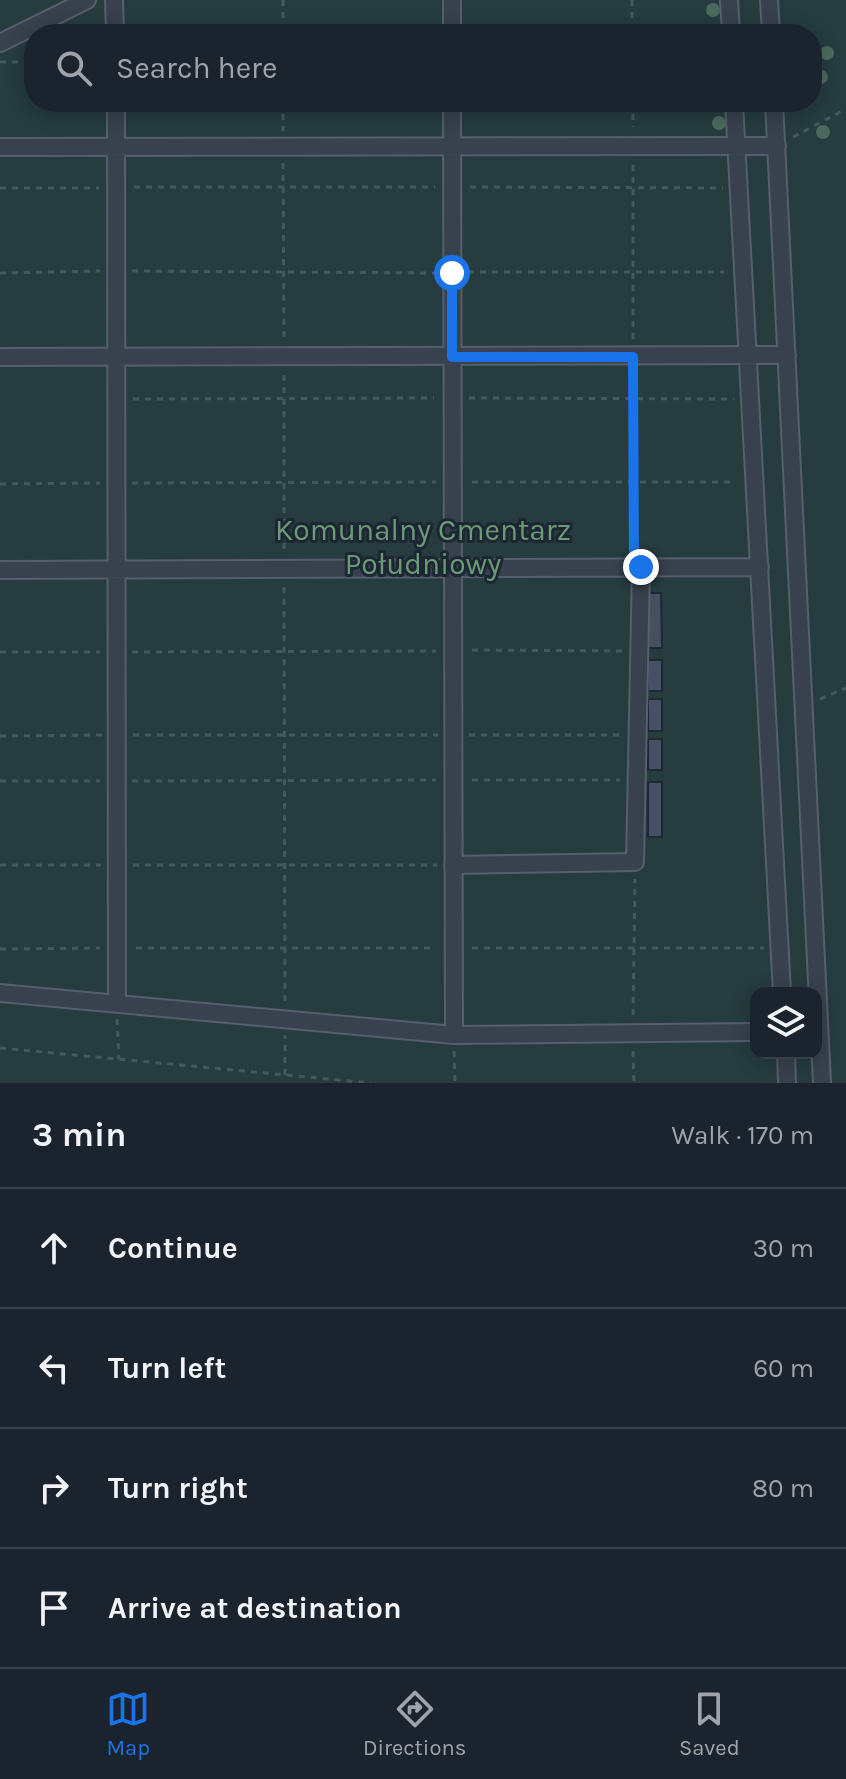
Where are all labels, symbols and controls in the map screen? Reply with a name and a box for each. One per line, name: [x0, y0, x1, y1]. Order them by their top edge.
search box: [24, 24, 822, 112]
icon: search: [52, 46, 96, 90]
text: Search here: [116, 50, 277, 86]
route start: [434, 255, 470, 291]
park label: Komunalny Cmentarz Południowy: [275, 512, 571, 582]
route end: [623, 549, 659, 585]
map controls: [750, 987, 822, 1059]
button: layers: [750, 987, 822, 1059]
text: 3 min: [32, 1115, 126, 1155]
text: Walk · 170 m: [672, 1120, 814, 1151]
icon: ahead: [32, 1226, 76, 1270]
text: Continue: [108, 1230, 238, 1266]
text: 30 m: [753, 1233, 814, 1264]
icon: left: [32, 1346, 76, 1390]
text: Turn left: [108, 1350, 226, 1386]
text: 60 m: [753, 1353, 814, 1384]
icon: right: [32, 1466, 76, 1510]
text: Turn right: [108, 1470, 248, 1506]
text: 80 m: [752, 1473, 814, 1504]
icon: arrive: [32, 1586, 76, 1630]
text: Arrive at destination: [108, 1590, 402, 1626]
tab: Map: [106, 1687, 150, 1761]
tab: Directions: [363, 1687, 466, 1761]
tab: Saved: [679, 1687, 740, 1761]

